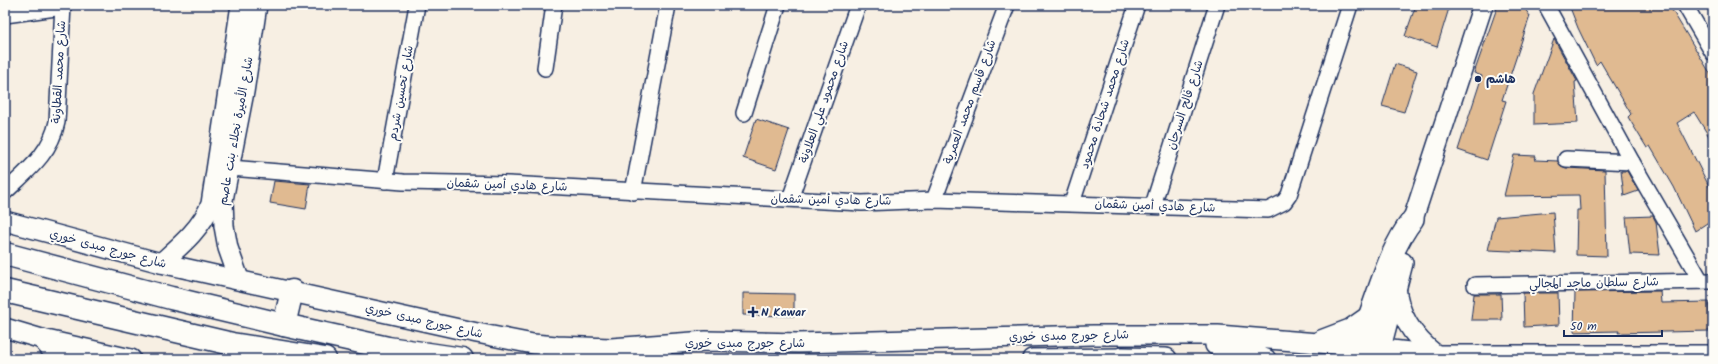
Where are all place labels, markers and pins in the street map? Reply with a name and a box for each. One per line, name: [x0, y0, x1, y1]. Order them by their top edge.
place label: هاشم: [1486, 70, 1516, 89]
marker: هاشم: [1473, 74, 1483, 84]
place label: N Kawar: [761, 303, 806, 322]
marker: N Kawar: [748, 307, 758, 317]

